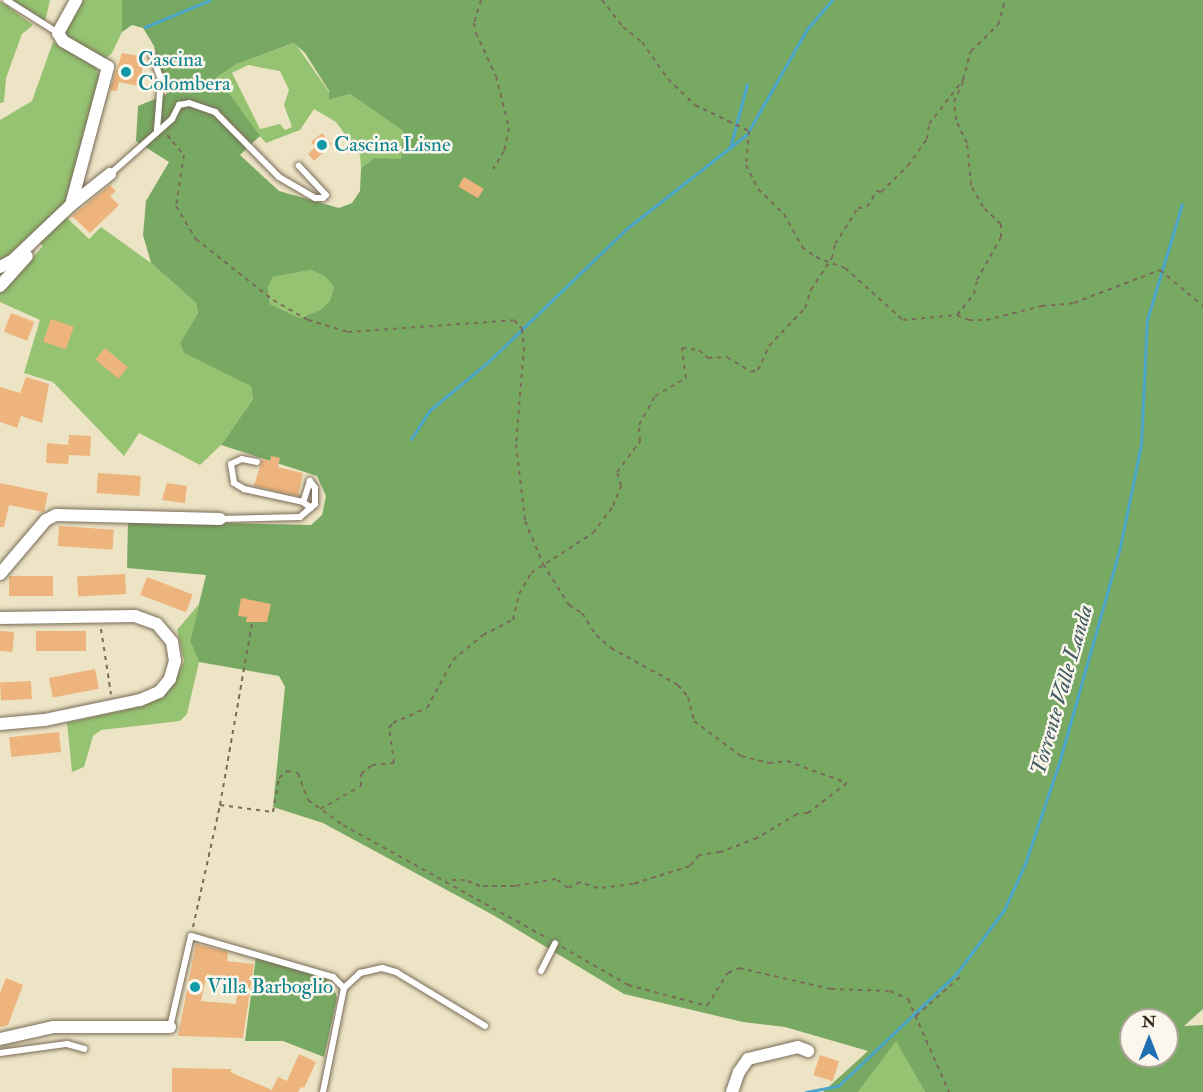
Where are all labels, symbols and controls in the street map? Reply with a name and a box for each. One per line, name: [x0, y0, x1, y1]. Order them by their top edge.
place label: Cascina Colombera: [138, 47, 231, 97]
marker: Cascina Colombera: [119, 65, 133, 79]
place label: Cascina Lisne: [334, 132, 451, 158]
marker: Cascina Lisne: [315, 138, 329, 152]
water label: Torrente Valle Landa: [1025, 602, 1099, 778]
place label: Villa Barboglio: [207, 974, 333, 1000]
marker: Villa Barboglio: [188, 980, 202, 994]
north arrow: [1119, 1008, 1179, 1068]
text: N: [1142, 1012, 1156, 1032]

